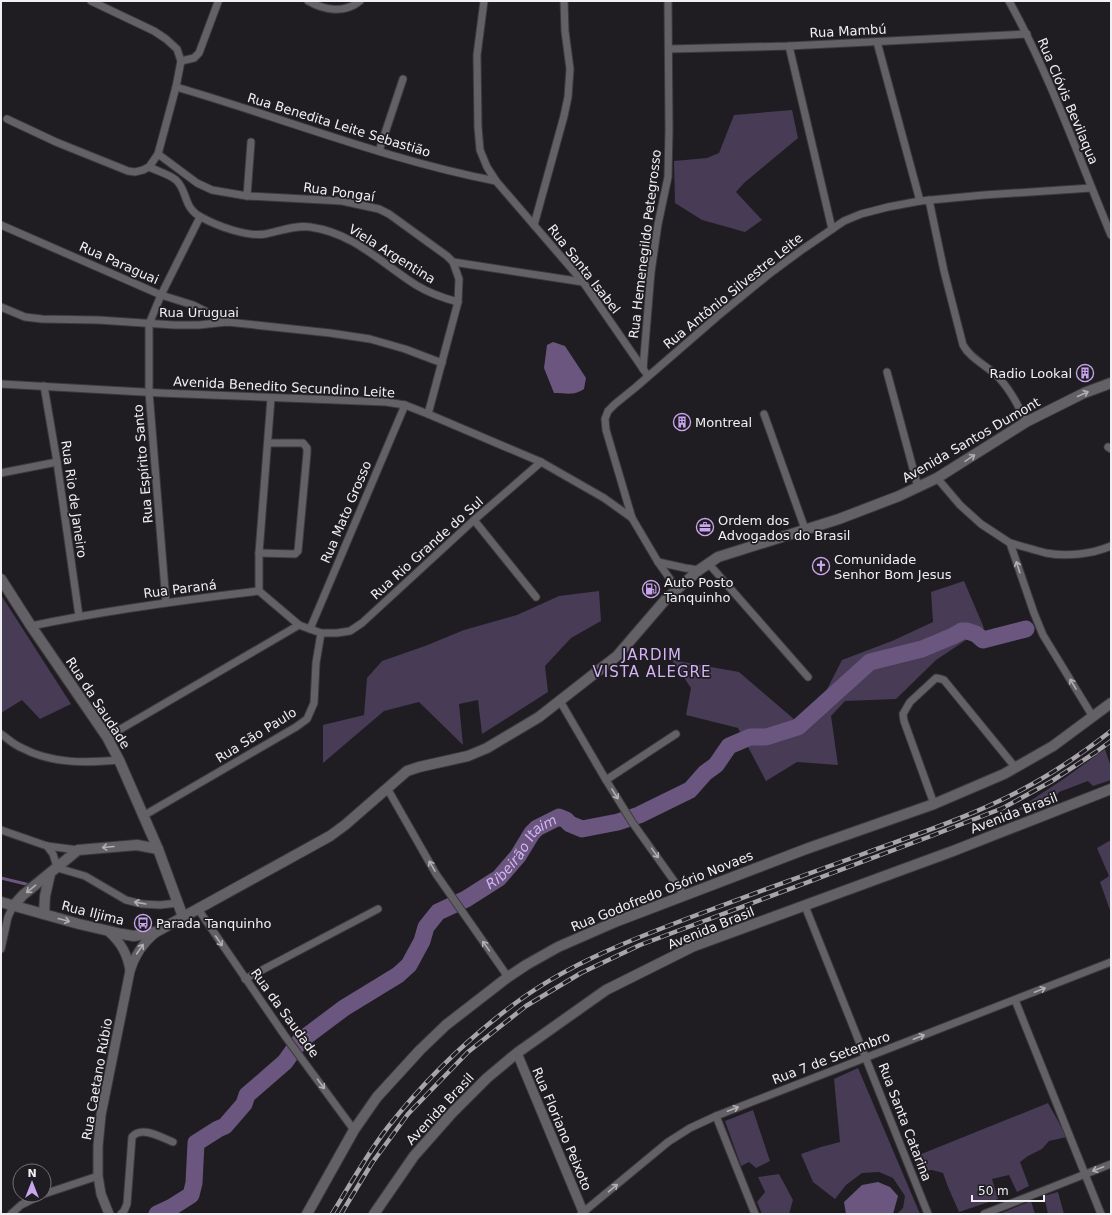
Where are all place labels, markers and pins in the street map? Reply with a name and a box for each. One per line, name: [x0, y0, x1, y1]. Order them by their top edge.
building icon: Radio Lookal: [1075, 363, 1095, 383]
place label: Radio Lookal: [990, 366, 1072, 381]
building icon: Montreal: [672, 412, 692, 432]
place label: Montreal: [695, 415, 752, 430]
place label: Ordem dos Advogados do Brasil: [718, 513, 850, 543]
office icon: Ordem dos Advogados do Brasil: [695, 517, 715, 537]
place label: Comunidade Senhor Bom Jesus: [834, 552, 952, 582]
church icon: Comunidade Senhor Bom Jesus: [811, 556, 831, 576]
place label: Auto Posto Tanquinho: [663, 575, 734, 605]
fuel station icon: Auto Posto Tanquinho: [641, 579, 661, 599]
bus stop icon: Parada Tanquinho: [133, 913, 153, 933]
place label: Parada Tanquinho: [156, 916, 271, 931]

